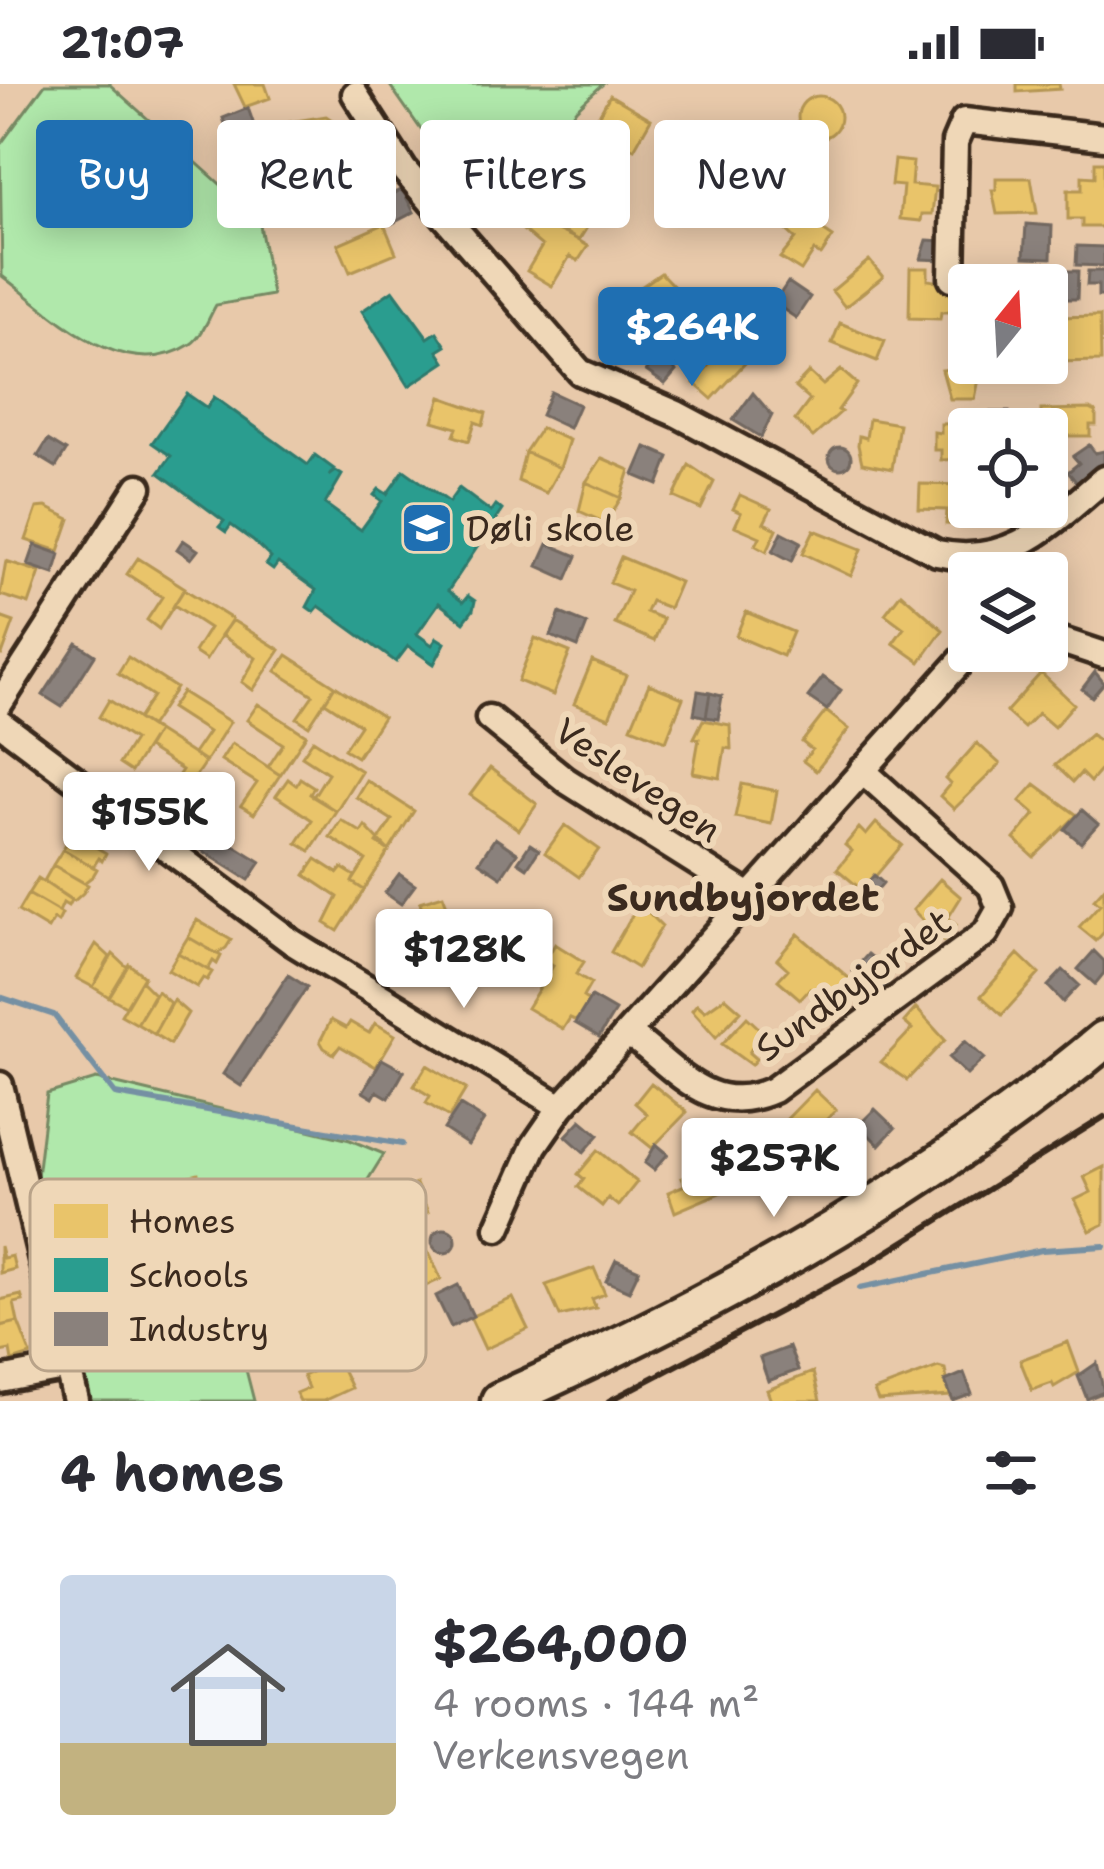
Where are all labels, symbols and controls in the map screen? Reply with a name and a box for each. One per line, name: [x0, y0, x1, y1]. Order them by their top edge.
text: 21:07: [60, 12, 184, 72]
chip: Buy: [36, 120, 193, 228]
chip: Rent: [217, 120, 396, 228]
chip: Filters: [420, 120, 630, 228]
chip: New: [654, 120, 829, 228]
north arrow: [948, 264, 1068, 384]
map controls: [948, 264, 1068, 672]
pin: $264K: [608, 287, 776, 389]
text: $264K: [625, 300, 759, 352]
button: locate: [948, 408, 1068, 528]
school or university icon: Døli skole: [399, 500, 455, 556]
place label: Døli skole: [466, 504, 635, 553]
button: layers: [948, 552, 1068, 672]
street label: Veslevegen: [545, 706, 731, 854]
pin: $155K: [65, 772, 233, 874]
text: $155K: [90, 785, 208, 837]
district label: Sundbyjordet: [607, 871, 879, 923]
street label: Sundbyjordet: [745, 897, 961, 1073]
pin: $128K: [380, 909, 548, 1011]
text: $128K: [403, 922, 525, 974]
pin: $257K: [690, 1118, 858, 1220]
text: $257K: [709, 1131, 839, 1183]
legend: [30, 1179, 426, 1371]
text: Homes: [129, 1199, 236, 1244]
text: Schools: [129, 1253, 249, 1298]
text: Industry: [129, 1307, 269, 1352]
text: 4 homes: [60, 1439, 284, 1507]
icon: filters: [978, 1440, 1044, 1506]
text: $264,000: [432, 1609, 689, 1677]
icon: home: [156, 1623, 300, 1767]
text: 4 rooms · 144 m²: [432, 1677, 759, 1729]
text: Verkensvegen: [432, 1729, 689, 1781]

